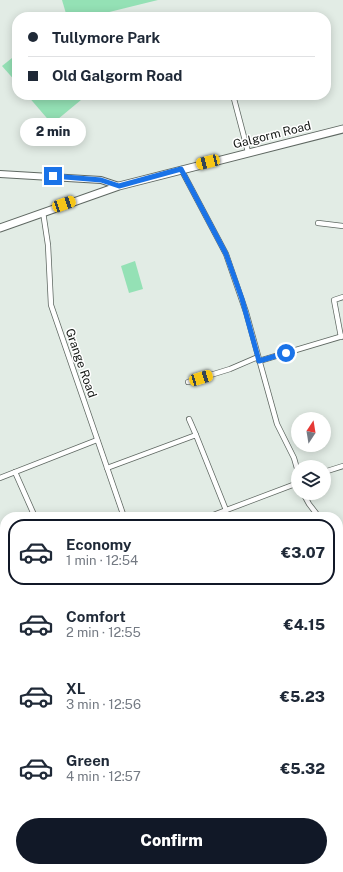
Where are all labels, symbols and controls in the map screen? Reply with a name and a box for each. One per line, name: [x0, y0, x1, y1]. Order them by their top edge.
text: Tullymore Park: [52, 29, 160, 46]
text: Old Galgorm Road: [52, 67, 182, 84]
callout: 2 min: [20, 118, 86, 146]
street label: Galgorm Road: [232, 119, 312, 151]
text: 2 min: [36, 124, 70, 139]
car: [195, 153, 221, 171]
route end: [44, 167, 62, 185]
car: [51, 194, 77, 214]
street label: Grange Road: [63, 327, 99, 399]
route start: [277, 344, 295, 362]
car: [188, 369, 214, 387]
north arrow: [291, 412, 331, 452]
map controls: [291, 412, 331, 500]
button: layers: [291, 460, 331, 500]
icon: car: [18, 534, 54, 570]
text: Economy: [66, 536, 131, 553]
text: €3.07: [281, 544, 325, 561]
text: 1 min · 12:54: [66, 553, 138, 568]
icon: car: [18, 606, 54, 642]
text: Comfort: [66, 608, 126, 625]
text: €4.15: [284, 616, 325, 633]
text: 2 min · 12:55: [66, 625, 141, 640]
icon: car: [18, 678, 54, 714]
text: XL: [66, 680, 85, 697]
text: €5.23: [280, 688, 325, 705]
text: 3 min · 12:56: [66, 697, 141, 712]
icon: car: [18, 750, 54, 786]
text: Green: [66, 752, 110, 769]
text: €5.32: [280, 760, 325, 777]
text: 4 min · 12:57: [66, 769, 141, 784]
button: Confirm: [16, 818, 327, 864]

